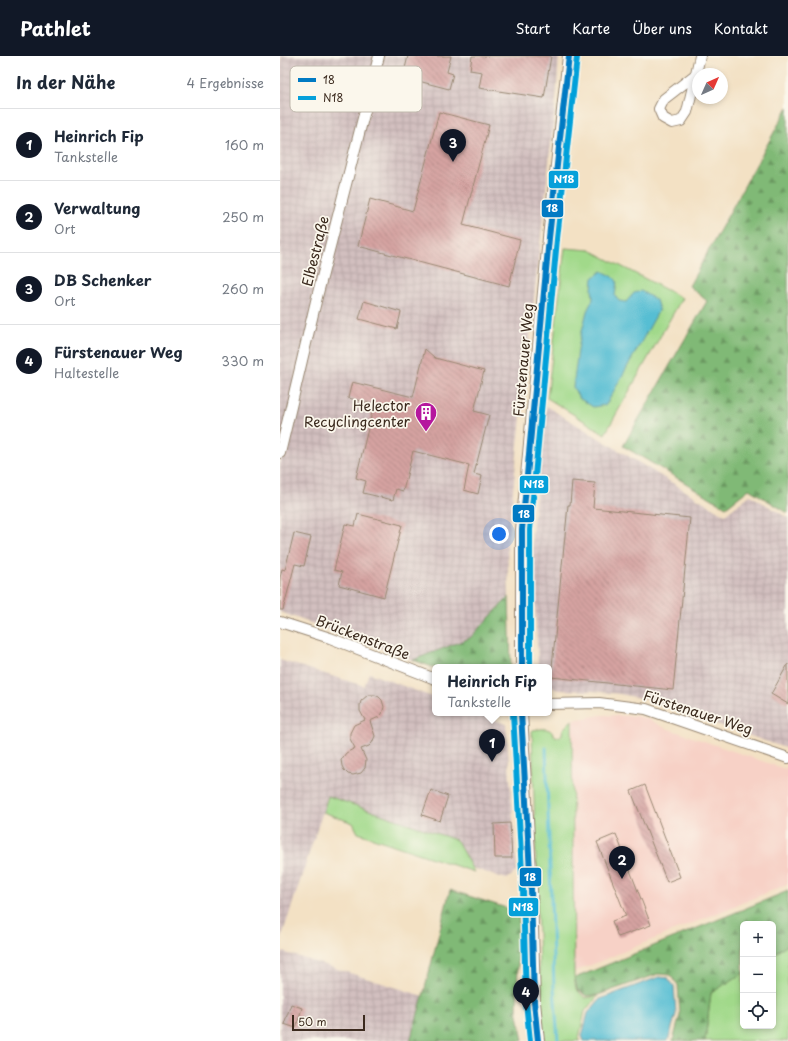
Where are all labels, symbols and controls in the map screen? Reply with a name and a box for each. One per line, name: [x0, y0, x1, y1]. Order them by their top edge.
text: Pathlet: [20, 14, 91, 42]
text: Start: [515, 18, 550, 39]
text: Karte: [572, 18, 610, 39]
text: Über uns: [632, 18, 692, 39]
text: Kontakt: [714, 18, 768, 39]
legend: [290, 66, 422, 112]
north arrow: [692, 68, 728, 104]
text: In der Nähe: [16, 69, 115, 95]
text: 18: [323, 71, 335, 88]
text: 4 Ergebnisse: [187, 73, 264, 92]
text: N18: [323, 89, 344, 106]
text: Heinrich Fip: [54, 124, 144, 147]
pin: 3: [440, 129, 466, 162]
text: 1: [26, 135, 32, 154]
text: 160 m: [225, 135, 264, 154]
text: Tankstelle: [54, 147, 118, 166]
line badge: N18: [548, 170, 579, 189]
text: N18: [554, 170, 575, 187]
text: Verwaltung: [54, 196, 140, 219]
line badge: 18: [541, 199, 564, 218]
text: 18: [546, 199, 558, 216]
text: 2: [24, 207, 34, 226]
text: 250 m: [222, 207, 264, 226]
street label: Elbestraße: [296, 214, 334, 288]
text: Ort: [54, 219, 76, 238]
text: DB Schenker: [54, 268, 152, 291]
text: 3: [25, 279, 33, 298]
text: 260 m: [222, 279, 264, 298]
text: Ort: [54, 291, 76, 310]
street label: Fürstenauer Weg: [508, 302, 538, 418]
text: Fürstenauer Weg: [54, 340, 183, 363]
text: 4: [25, 351, 33, 370]
text: 330 m: [221, 351, 264, 370]
text: Haltestelle: [54, 363, 119, 382]
place label: Helector Recyclingcenter: [304, 395, 410, 432]
building icon: Helector Recyclingcenter: [413, 400, 439, 433]
line badge: N18: [519, 475, 549, 494]
text: N18: [524, 475, 545, 492]
line badge: 18: [512, 504, 535, 523]
text: 18: [518, 505, 530, 522]
your location: [489, 524, 509, 544]
street label: Brückenstraße: [313, 609, 413, 665]
popup: [432, 664, 552, 716]
text: Heinrich Fip: [447, 669, 537, 692]
street label: Fürstenauer Weg: [641, 684, 755, 740]
text: Tankstelle: [447, 692, 511, 711]
pin: 1: [479, 729, 505, 762]
pin: 2: [609, 846, 635, 879]
line badge: 18: [519, 867, 542, 887]
text: 18: [524, 868, 536, 885]
line badge: N18: [508, 897, 539, 917]
text: N18: [513, 898, 534, 915]
map controls: [740, 921, 776, 1029]
button: +: [740, 921, 776, 957]
button: −: [740, 957, 776, 993]
pin: 4: [513, 978, 539, 1011]
button: locate: [740, 993, 776, 1029]
scale bar: [292, 1013, 365, 1032]
text: 50 m: [298, 1013, 327, 1030]

